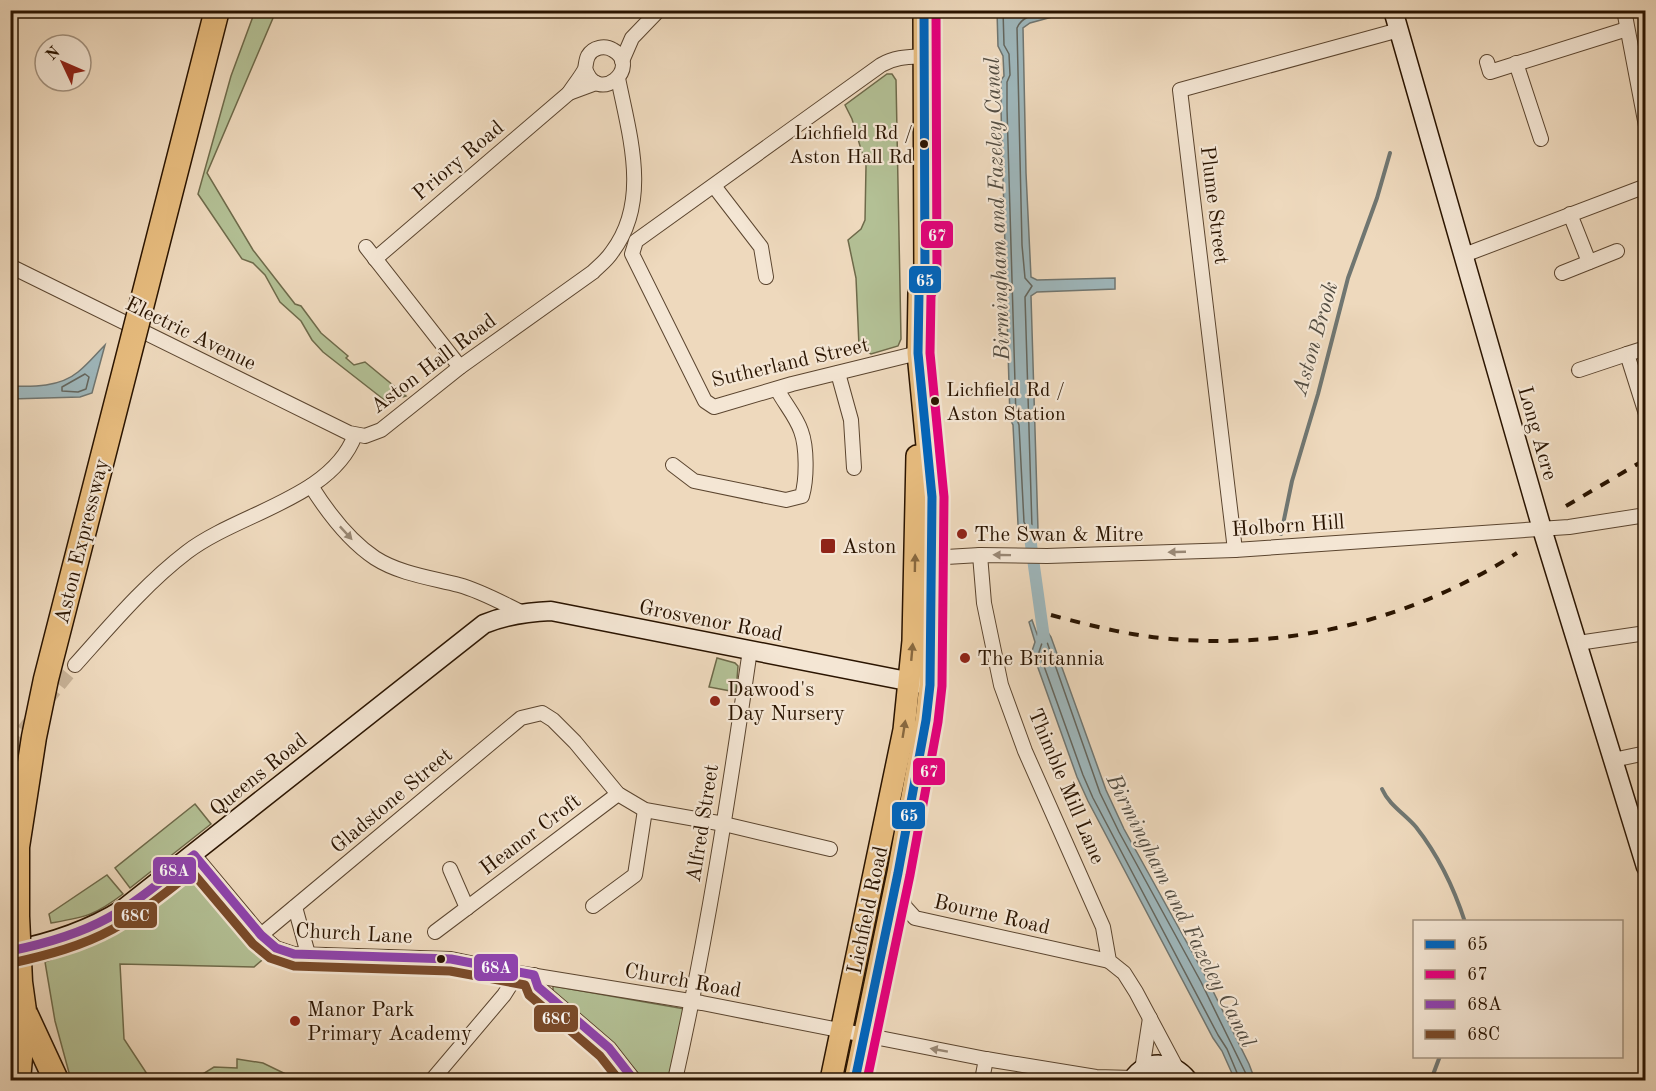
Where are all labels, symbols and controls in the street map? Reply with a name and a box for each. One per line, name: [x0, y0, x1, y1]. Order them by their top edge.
north arrow: [33, 33, 93, 93]
text: N: [44, 43, 64, 64]
water label: Birmingham and Fazeley Canal: [982, 56, 1014, 362]
street label: Priory Road: [410, 117, 508, 205]
place label: Lichfield Rd / Aston Hall Rd: [789, 124, 913, 168]
marker: Lichfield Rd / Aston Hall Rd: [918, 138, 930, 150]
street label: Plume Street: [1196, 145, 1231, 266]
line badge: 67: [920, 220, 954, 249]
text: 67: [928, 229, 946, 245]
line badge: 65: [908, 265, 942, 294]
text: 65: [916, 274, 934, 290]
water label: Aston Brook: [1289, 279, 1343, 399]
street label: Electric Avenue: [122, 294, 259, 375]
street label: Aston Hall Road: [367, 310, 501, 418]
street label: Sutherland Street: [709, 335, 871, 392]
place label: Lichfield Rd / Aston Station: [946, 381, 1066, 425]
street label: Long Acre: [1513, 384, 1560, 483]
marker: Lichfield Rd / Aston Station: [929, 395, 941, 407]
street label: Aston Expressway: [52, 456, 113, 626]
street label: Holborn Hill: [1231, 512, 1346, 541]
one-way arrow: [339, 525, 353, 540]
place label: The Swan & Mitre: [974, 525, 1143, 546]
marker: The Swan & Mitre: [955, 527, 969, 541]
marker: Aston: [819, 537, 837, 555]
place label: Aston: [842, 537, 896, 558]
one-way arrow: [1167, 547, 1186, 556]
one-way arrow: [993, 551, 1012, 560]
one-way arrow: [910, 553, 920, 572]
street label: Grosvenor Road: [637, 597, 784, 646]
one-way arrow: [907, 642, 916, 661]
place label: The Britannia: [977, 649, 1104, 670]
marker: The Britannia: [958, 651, 972, 665]
place label: Dawood's Day Nursery: [727, 680, 845, 725]
marker: Dawood's Day Nursery: [708, 694, 722, 708]
street label: Thimble Mill Lane: [1023, 706, 1108, 867]
one-way arrow: [899, 719, 908, 738]
street label: Queens Road: [206, 730, 312, 821]
street label: Gladstone Street: [327, 744, 457, 858]
line badge: 67: [912, 757, 946, 786]
street label: Alfred Street: [684, 763, 723, 884]
text: 67: [920, 765, 938, 781]
water label: Birmingham and Fazeley Canal: [1101, 770, 1259, 1052]
street label: Heanor Croft: [477, 791, 585, 880]
line badge: 65: [891, 801, 926, 830]
text: 65: [900, 809, 918, 825]
street label: Lichfield Road: [845, 844, 892, 976]
line badge: 68A: [152, 856, 197, 885]
text: 68A: [159, 864, 189, 880]
street label: Bourne Road: [932, 892, 1052, 939]
line badge: 68C: [113, 901, 158, 929]
text: 68C: [120, 909, 150, 925]
legend: [1413, 920, 1623, 1058]
street label: Church Lane: [295, 921, 413, 948]
text: 65: [1467, 936, 1488, 954]
unlabelled marker: [435, 953, 447, 965]
line badge: 68A: [473, 953, 519, 982]
text: 68A: [481, 961, 511, 977]
street label: Church Road: [623, 961, 743, 1002]
text: 67: [1467, 966, 1488, 984]
text: 68A: [1467, 996, 1502, 1014]
place label: Manor Park Primary Academy: [307, 1000, 472, 1045]
line badge: 68C: [533, 1004, 579, 1033]
text: 68C: [541, 1012, 571, 1028]
marker: Manor Park Primary Academy: [288, 1014, 302, 1028]
text: 68C: [1467, 1026, 1500, 1044]
one-way arrow: [930, 1045, 949, 1054]

